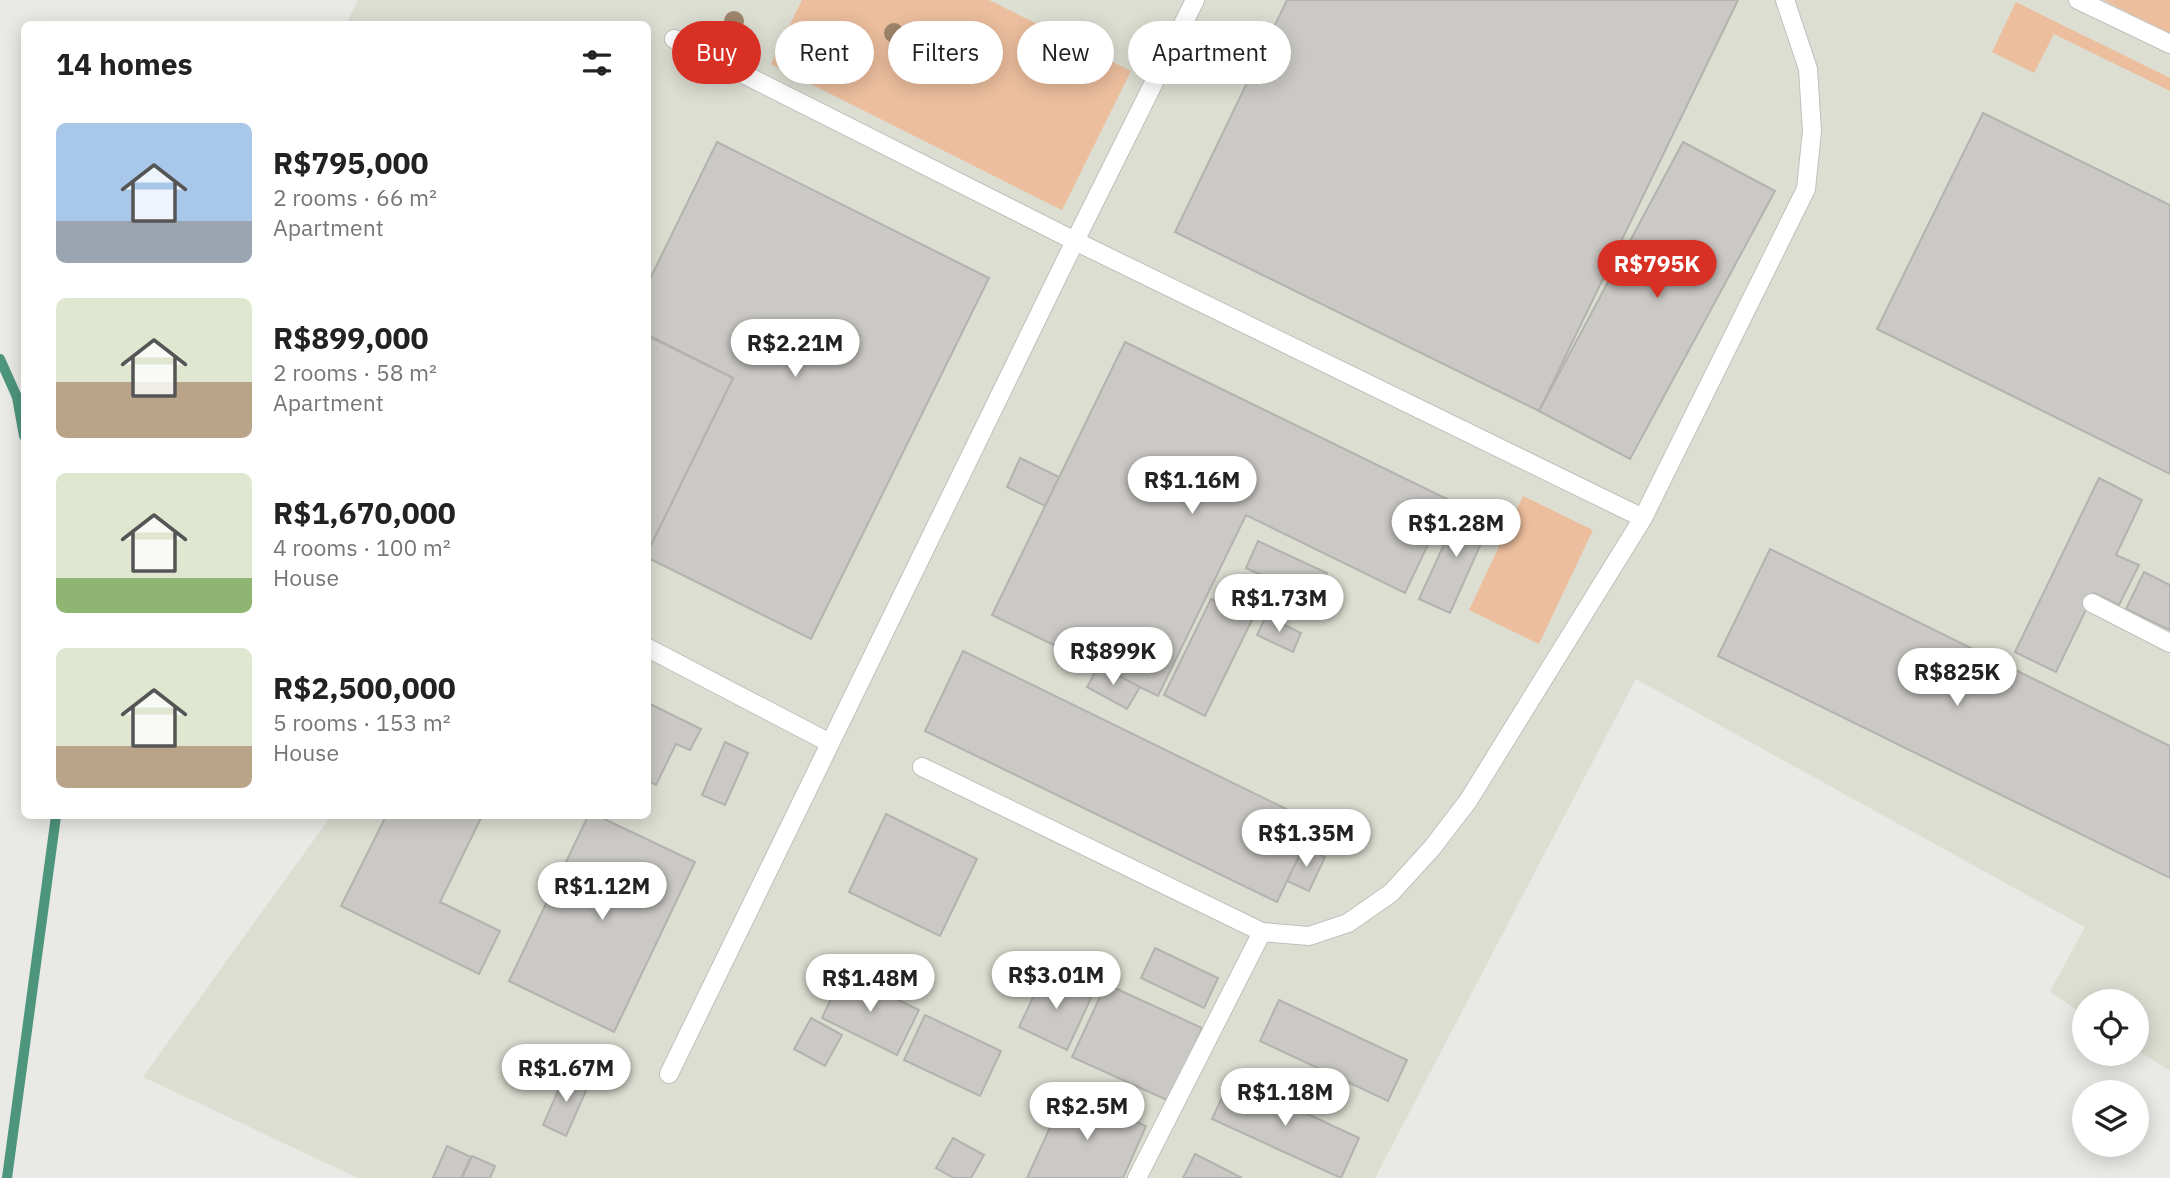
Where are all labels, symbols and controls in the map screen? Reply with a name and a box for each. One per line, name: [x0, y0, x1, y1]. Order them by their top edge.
chip: Buy: [672, 21, 761, 84]
chip: Rent: [775, 21, 874, 84]
chip: Filters: [888, 21, 1003, 84]
chip: New: [1017, 21, 1114, 84]
chip: Apartment: [1128, 21, 1291, 84]
text: 14 homes: [56, 44, 193, 83]
icon: filters: [578, 44, 616, 82]
text: R$795,000: [273, 143, 429, 182]
icon: home: [112, 151, 196, 235]
text: 2 rooms · 66 m²: [273, 182, 437, 212]
text: Apartment: [273, 212, 384, 242]
pin: R$795K: [1600, 240, 1714, 300]
text: R$795K: [1614, 248, 1700, 278]
text: R$899,000: [273, 318, 429, 357]
pin: R$2.21M: [730, 320, 860, 379]
icon: home: [112, 326, 196, 410]
text: R$2.21M: [747, 327, 843, 357]
text: 2 rooms · 58 m²: [273, 357, 437, 387]
text: Apartment: [273, 387, 384, 417]
pin: R$1.16M: [1127, 456, 1257, 516]
text: R$1.16M: [1144, 464, 1240, 494]
text: R$1,670,000: [273, 493, 456, 532]
pin: R$1.28M: [1391, 500, 1521, 559]
icon: home: [112, 501, 196, 585]
text: R$1.28M: [1408, 507, 1504, 537]
text: 4 rooms · 100 m²: [273, 532, 451, 562]
text: House: [273, 562, 339, 592]
pin: R$1.73M: [1214, 574, 1344, 634]
text: R$1.73M: [1231, 582, 1327, 612]
pin: R$899K: [1056, 628, 1170, 687]
text: R$899K: [1070, 635, 1156, 665]
pin: R$825K: [1900, 648, 2014, 708]
text: R$825K: [1914, 656, 2000, 686]
text: R$2,500,000: [273, 668, 456, 707]
icon: home: [112, 676, 196, 760]
text: 5 rooms · 153 m²: [273, 707, 451, 737]
text: House: [273, 737, 339, 767]
pin: R$1.35M: [1241, 810, 1371, 869]
text: R$1.35M: [1258, 817, 1354, 847]
pin: R$1.12M: [537, 862, 667, 922]
text: R$1.12M: [554, 870, 650, 900]
pin: R$3.01M: [991, 951, 1121, 1011]
pin: R$1.48M: [805, 954, 935, 1014]
text: R$3.01M: [1008, 959, 1104, 989]
text: R$1.48M: [822, 962, 918, 992]
map controls: [2072, 989, 2149, 1157]
button: locate: [2072, 989, 2149, 1066]
pin: R$1.67M: [501, 1044, 631, 1104]
text: R$1.67M: [518, 1052, 614, 1082]
pin: R$1.18M: [1220, 1068, 1350, 1128]
text: R$1.18M: [1237, 1076, 1333, 1106]
button: layers: [2072, 1080, 2149, 1157]
pin: R$2.5M: [1030, 1082, 1144, 1142]
text: R$2.5M: [1046, 1090, 1128, 1120]

